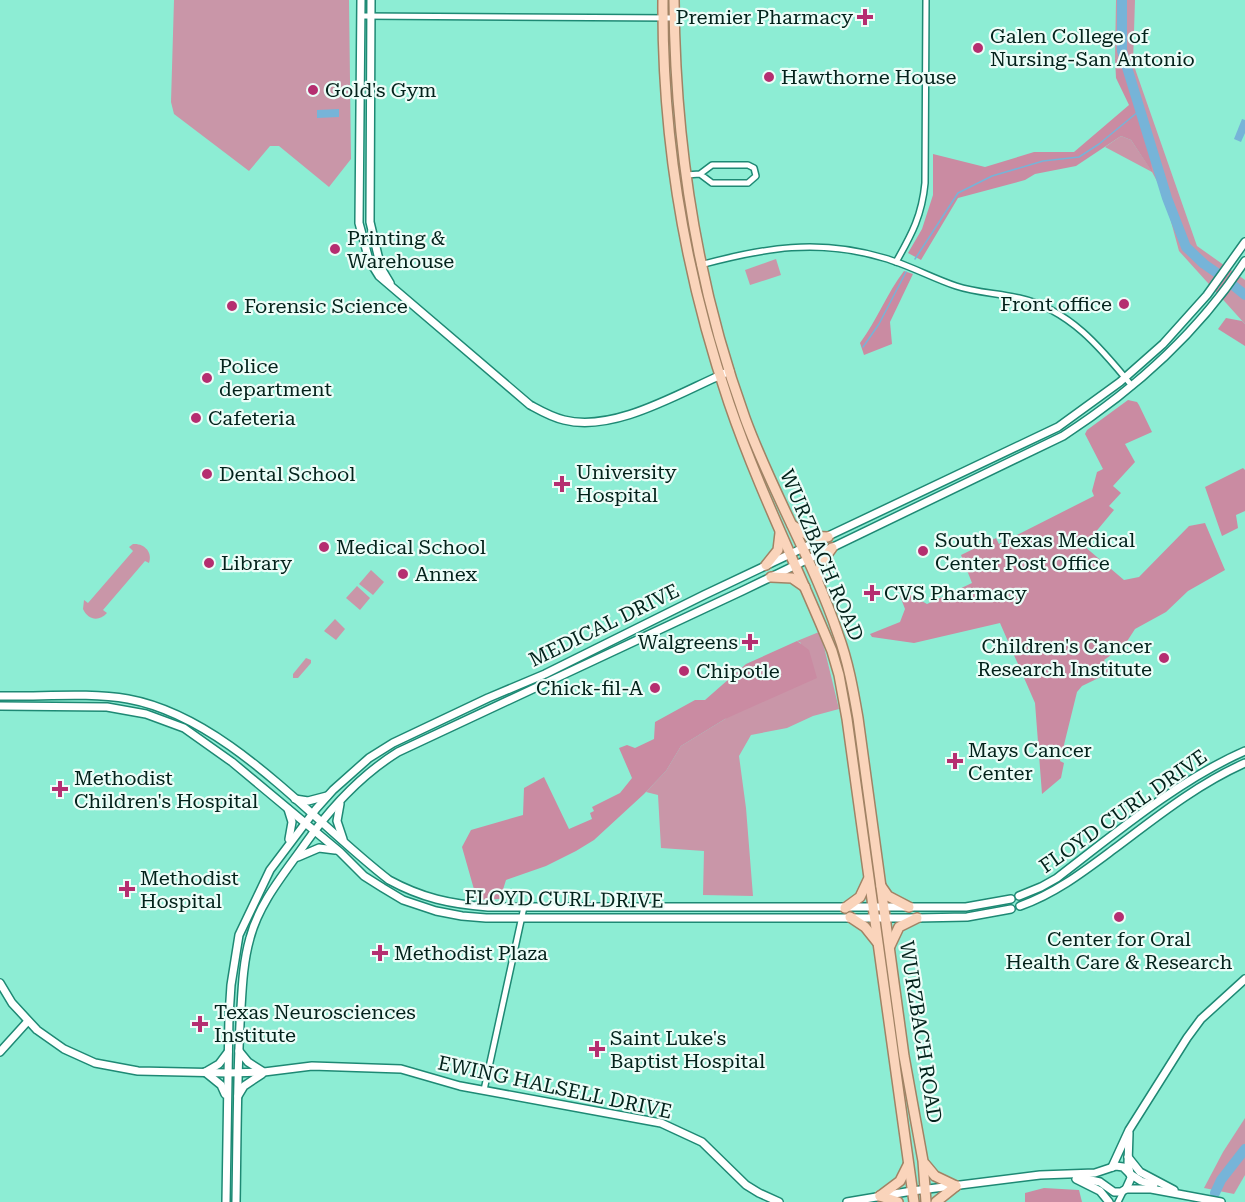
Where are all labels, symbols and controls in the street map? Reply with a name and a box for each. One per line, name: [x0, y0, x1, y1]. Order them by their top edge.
place label: Premier Pharmacy: [676, 5, 853, 29]
marker: Premier Pharmacy: [858, 10, 872, 24]
place label: Galen College of Nursing-San Antonio: [990, 24, 1195, 71]
marker: Galen College of Nursing-San Antonio: [971, 41, 985, 55]
place label: Hawthorne House: [781, 65, 956, 89]
marker: Hawthorne House: [762, 70, 776, 84]
place label: Gold's Gym: [325, 78, 437, 102]
marker: Gold's Gym: [306, 83, 320, 97]
place label: Printing & Warehouse: [347, 226, 454, 273]
marker: Printing & Warehouse: [328, 242, 342, 256]
place label: Front office: [1000, 292, 1112, 316]
place label: Forensic Science: [244, 294, 408, 318]
marker: Front office: [1117, 297, 1131, 311]
marker: Forensic Science: [225, 299, 239, 313]
place label: Police department: [219, 354, 333, 401]
marker: Police department: [200, 371, 214, 385]
place label: Cafeteria: [208, 406, 296, 430]
marker: Cafeteria: [189, 411, 203, 425]
place label: University Hospital: [576, 460, 677, 507]
place label: Dental School: [219, 462, 355, 486]
street label: WURZBACH ROAD: [775, 465, 869, 645]
marker: Dental School: [200, 467, 214, 481]
marker: University Hospital: [553, 475, 571, 493]
place label: South Texas Medical Center Post Office: [935, 528, 1135, 575]
place label: Medical School: [336, 535, 486, 559]
marker: Medical School: [317, 540, 331, 554]
marker: South Texas Medical Center Post Office: [916, 544, 930, 558]
place label: Library: [221, 551, 292, 575]
marker: Library: [202, 556, 216, 570]
place label: Annex: [415, 562, 478, 586]
marker: Annex: [396, 567, 410, 581]
street label: MEDICAL DRIVE: [525, 578, 683, 672]
place label: CVS Pharmacy: [884, 581, 1027, 605]
marker: CVS Pharmacy: [865, 586, 879, 600]
place label: Walgreens: [638, 630, 738, 654]
place label: Children's Cancer Research Institute: [977, 634, 1152, 681]
marker: Walgreens: [743, 635, 757, 649]
marker: Children's Cancer Research Institute: [1157, 651, 1171, 665]
place label: Chipotle: [696, 659, 780, 683]
marker: Chipotle: [677, 664, 691, 678]
place label: Chick-fil-A: [536, 676, 643, 700]
marker: Chick-fil-A: [648, 681, 662, 695]
place label: Mays Cancer Center: [968, 738, 1092, 785]
street label: FLOYD CURL DRIVE: [1035, 744, 1211, 878]
marker: Mays Cancer Center: [946, 752, 964, 770]
place label: Methodist Children's Hospital: [74, 766, 258, 813]
marker: Methodist Children's Hospital: [51, 780, 69, 798]
place label: Methodist Hospital: [140, 866, 239, 913]
marker: Methodist Hospital: [118, 880, 136, 898]
street label: FLOYD CURL DRIVE: [464, 885, 664, 913]
marker: Center for Oral Health Care & Research: [1112, 910, 1126, 924]
place label: Center for Oral Health Care & Research: [1006, 927, 1232, 974]
street label: WURZBACH ROAD: [895, 939, 947, 1125]
place label: Methodist Plaza: [394, 941, 548, 965]
marker: Methodist Plaza: [371, 944, 389, 962]
place label: Texas Neurosciences Institute: [214, 1000, 416, 1047]
marker: Texas Neurosciences Institute: [191, 1015, 209, 1033]
place label: Saint Luke's Baptist Hospital: [610, 1026, 765, 1073]
marker: Saint Luke's Baptist Hospital: [588, 1040, 606, 1058]
street label: EWING HALSELL DRIVE: [436, 1050, 674, 1124]

